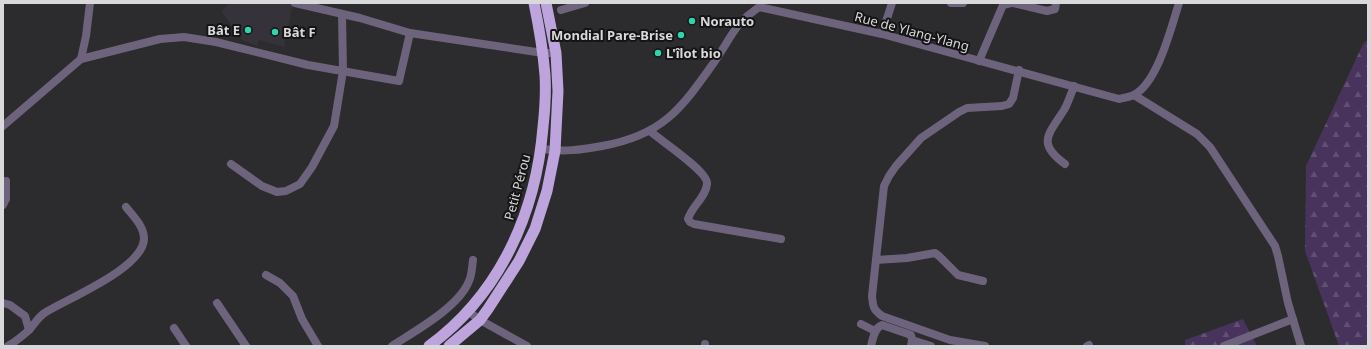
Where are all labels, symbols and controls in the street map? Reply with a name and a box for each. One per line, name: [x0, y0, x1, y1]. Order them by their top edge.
street label: Rue de Ylang-Ylang: [853, 7, 971, 55]
place label: Norauto: [700, 12, 754, 30]
marker: Norauto: [687, 16, 697, 26]
place label: Bât E: [207, 21, 240, 39]
place label: Bât F: [283, 23, 316, 41]
marker: Bât E: [243, 25, 253, 35]
place label: Mondial Pare-Brise: [551, 26, 673, 44]
marker: Bât F: [270, 27, 280, 37]
marker: Mondial Pare-Brise: [676, 30, 686, 40]
place label: L'îlot bio: [666, 44, 721, 62]
marker: L'îlot bio: [653, 48, 663, 58]
street label: Petit Pérou: [500, 152, 534, 222]

